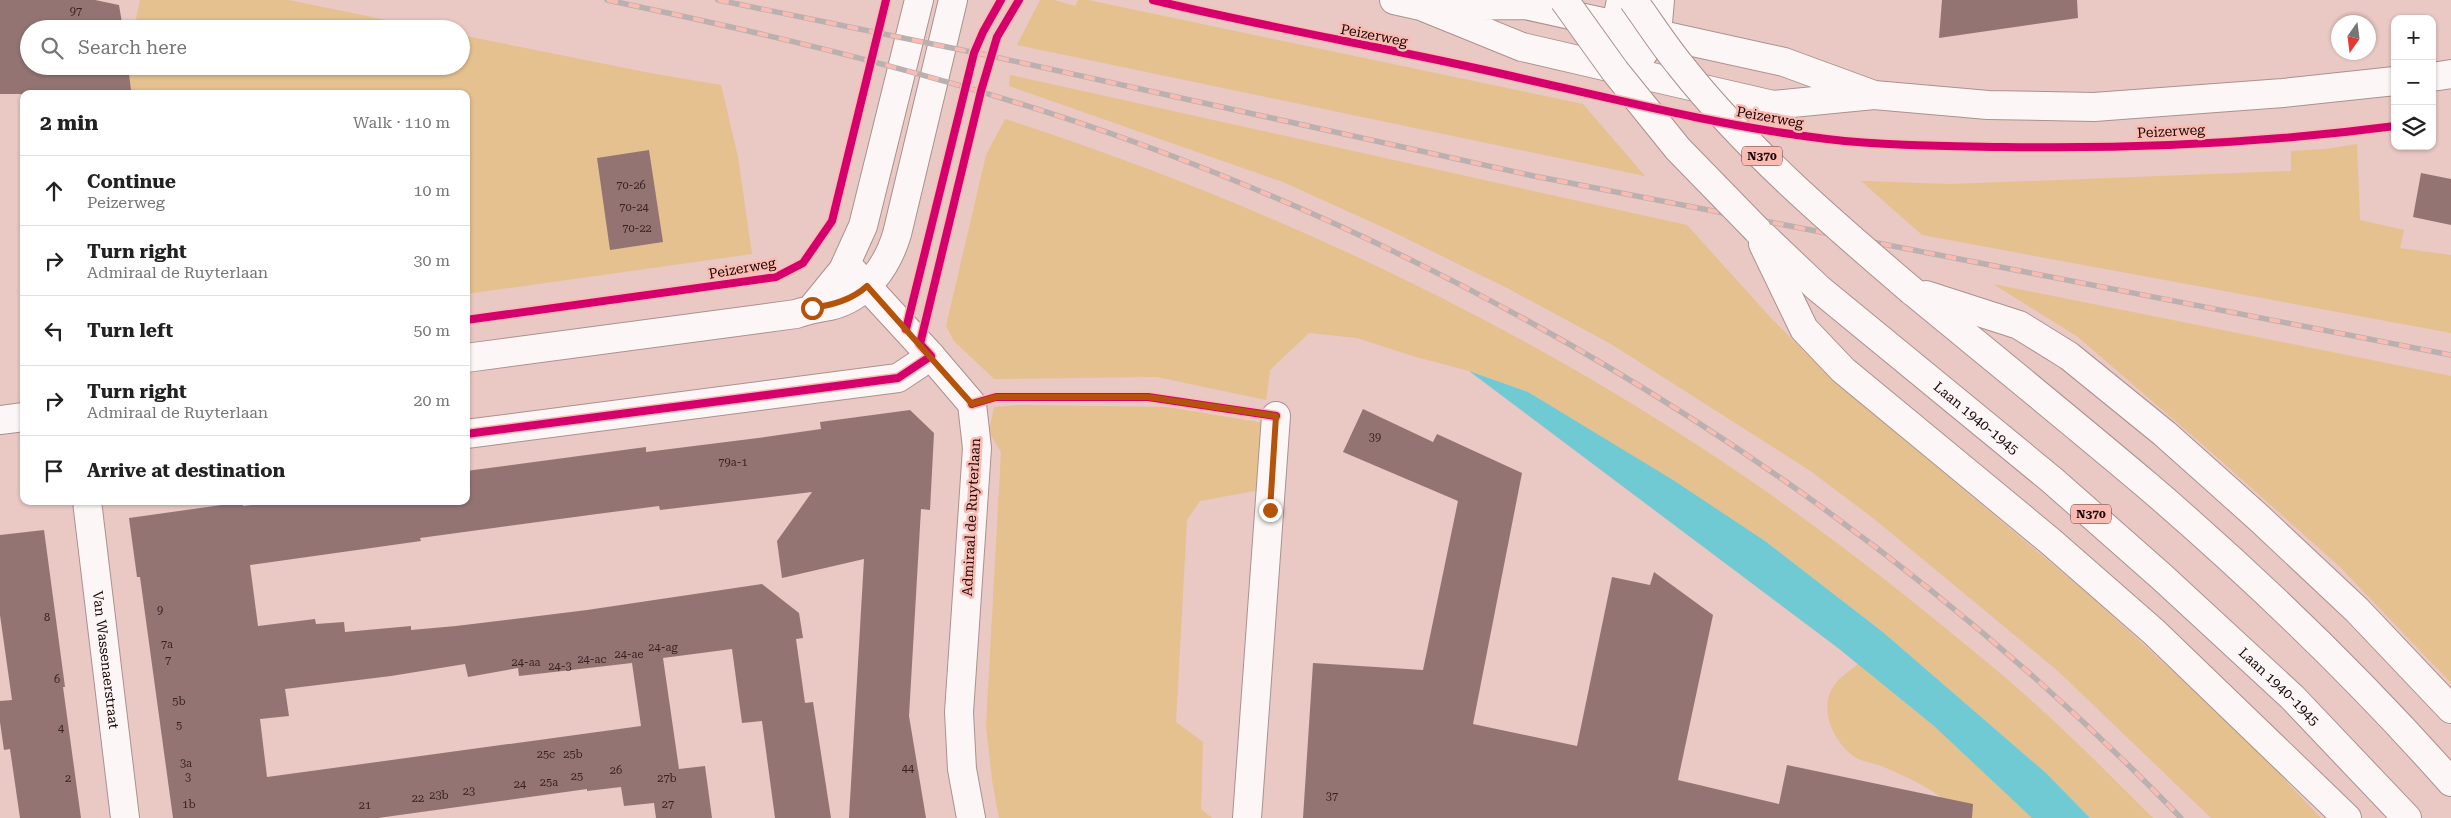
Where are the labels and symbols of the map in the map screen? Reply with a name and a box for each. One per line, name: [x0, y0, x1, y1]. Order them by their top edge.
house number: 97: [70, 5, 82, 18]
north arrow: [2331, 15, 2376, 60]
street label: Peizerweg: [1339, 21, 1409, 49]
street label: Peizerweg: [1735, 103, 1805, 131]
street label: Peizerweg: [2137, 121, 2205, 141]
road number: N370: [1742, 146, 1782, 166]
house number: 70-26: [616, 179, 646, 192]
house number: 70-24: [619, 201, 650, 214]
house number: 70-22: [622, 222, 652, 235]
street label: Peizerweg: [707, 254, 777, 282]
route start: [801, 297, 824, 320]
street label: Laan 1940-1945: [1931, 378, 2022, 458]
house number: 39: [1369, 431, 1381, 444]
street label: Admiraal de Ruyterlaan: [959, 437, 983, 597]
house number: 79a-1: [718, 456, 748, 469]
route end: [1259, 499, 1282, 522]
road number: N370: [2071, 504, 2111, 524]
street label: Van Wassenaerstraat: [90, 590, 122, 730]
house number: 9: [157, 604, 163, 617]
house number: 8: [44, 611, 50, 624]
house number: 7a: [161, 638, 173, 651]
house number: 24-ag: [648, 641, 678, 654]
street label: Laan 1940-1945: [2236, 644, 2323, 729]
house number: 24-ae: [614, 648, 644, 661]
house number: 24-ac: [577, 653, 607, 666]
house number: 7: [165, 654, 171, 667]
house number: 24-aa: [512, 656, 540, 669]
house number: 24-3: [548, 660, 572, 673]
house number: 6: [54, 673, 60, 686]
house number: 5b: [172, 695, 186, 708]
house number: 5: [176, 719, 182, 732]
house number: 4: [58, 722, 65, 735]
house number: 25c: [537, 748, 555, 761]
house number: 25b: [563, 748, 583, 761]
house number: 3a: [180, 757, 192, 770]
house number: 44: [902, 762, 915, 775]
house number: 26: [610, 764, 622, 777]
house number: 25: [571, 770, 583, 783]
house number: 3: [185, 771, 191, 784]
house number: 2: [65, 772, 71, 785]
house number: 27b: [657, 772, 677, 785]
house number: 25a: [540, 776, 558, 789]
house number: 24: [514, 778, 527, 791]
house number: 23: [463, 785, 475, 798]
house number: 23b: [429, 789, 449, 802]
house number: 37: [1326, 790, 1338, 803]
house number: 22: [412, 792, 424, 805]
house number: 1b: [182, 798, 196, 811]
house number: 27: [662, 798, 674, 811]
house number: 21: [359, 799, 371, 812]

